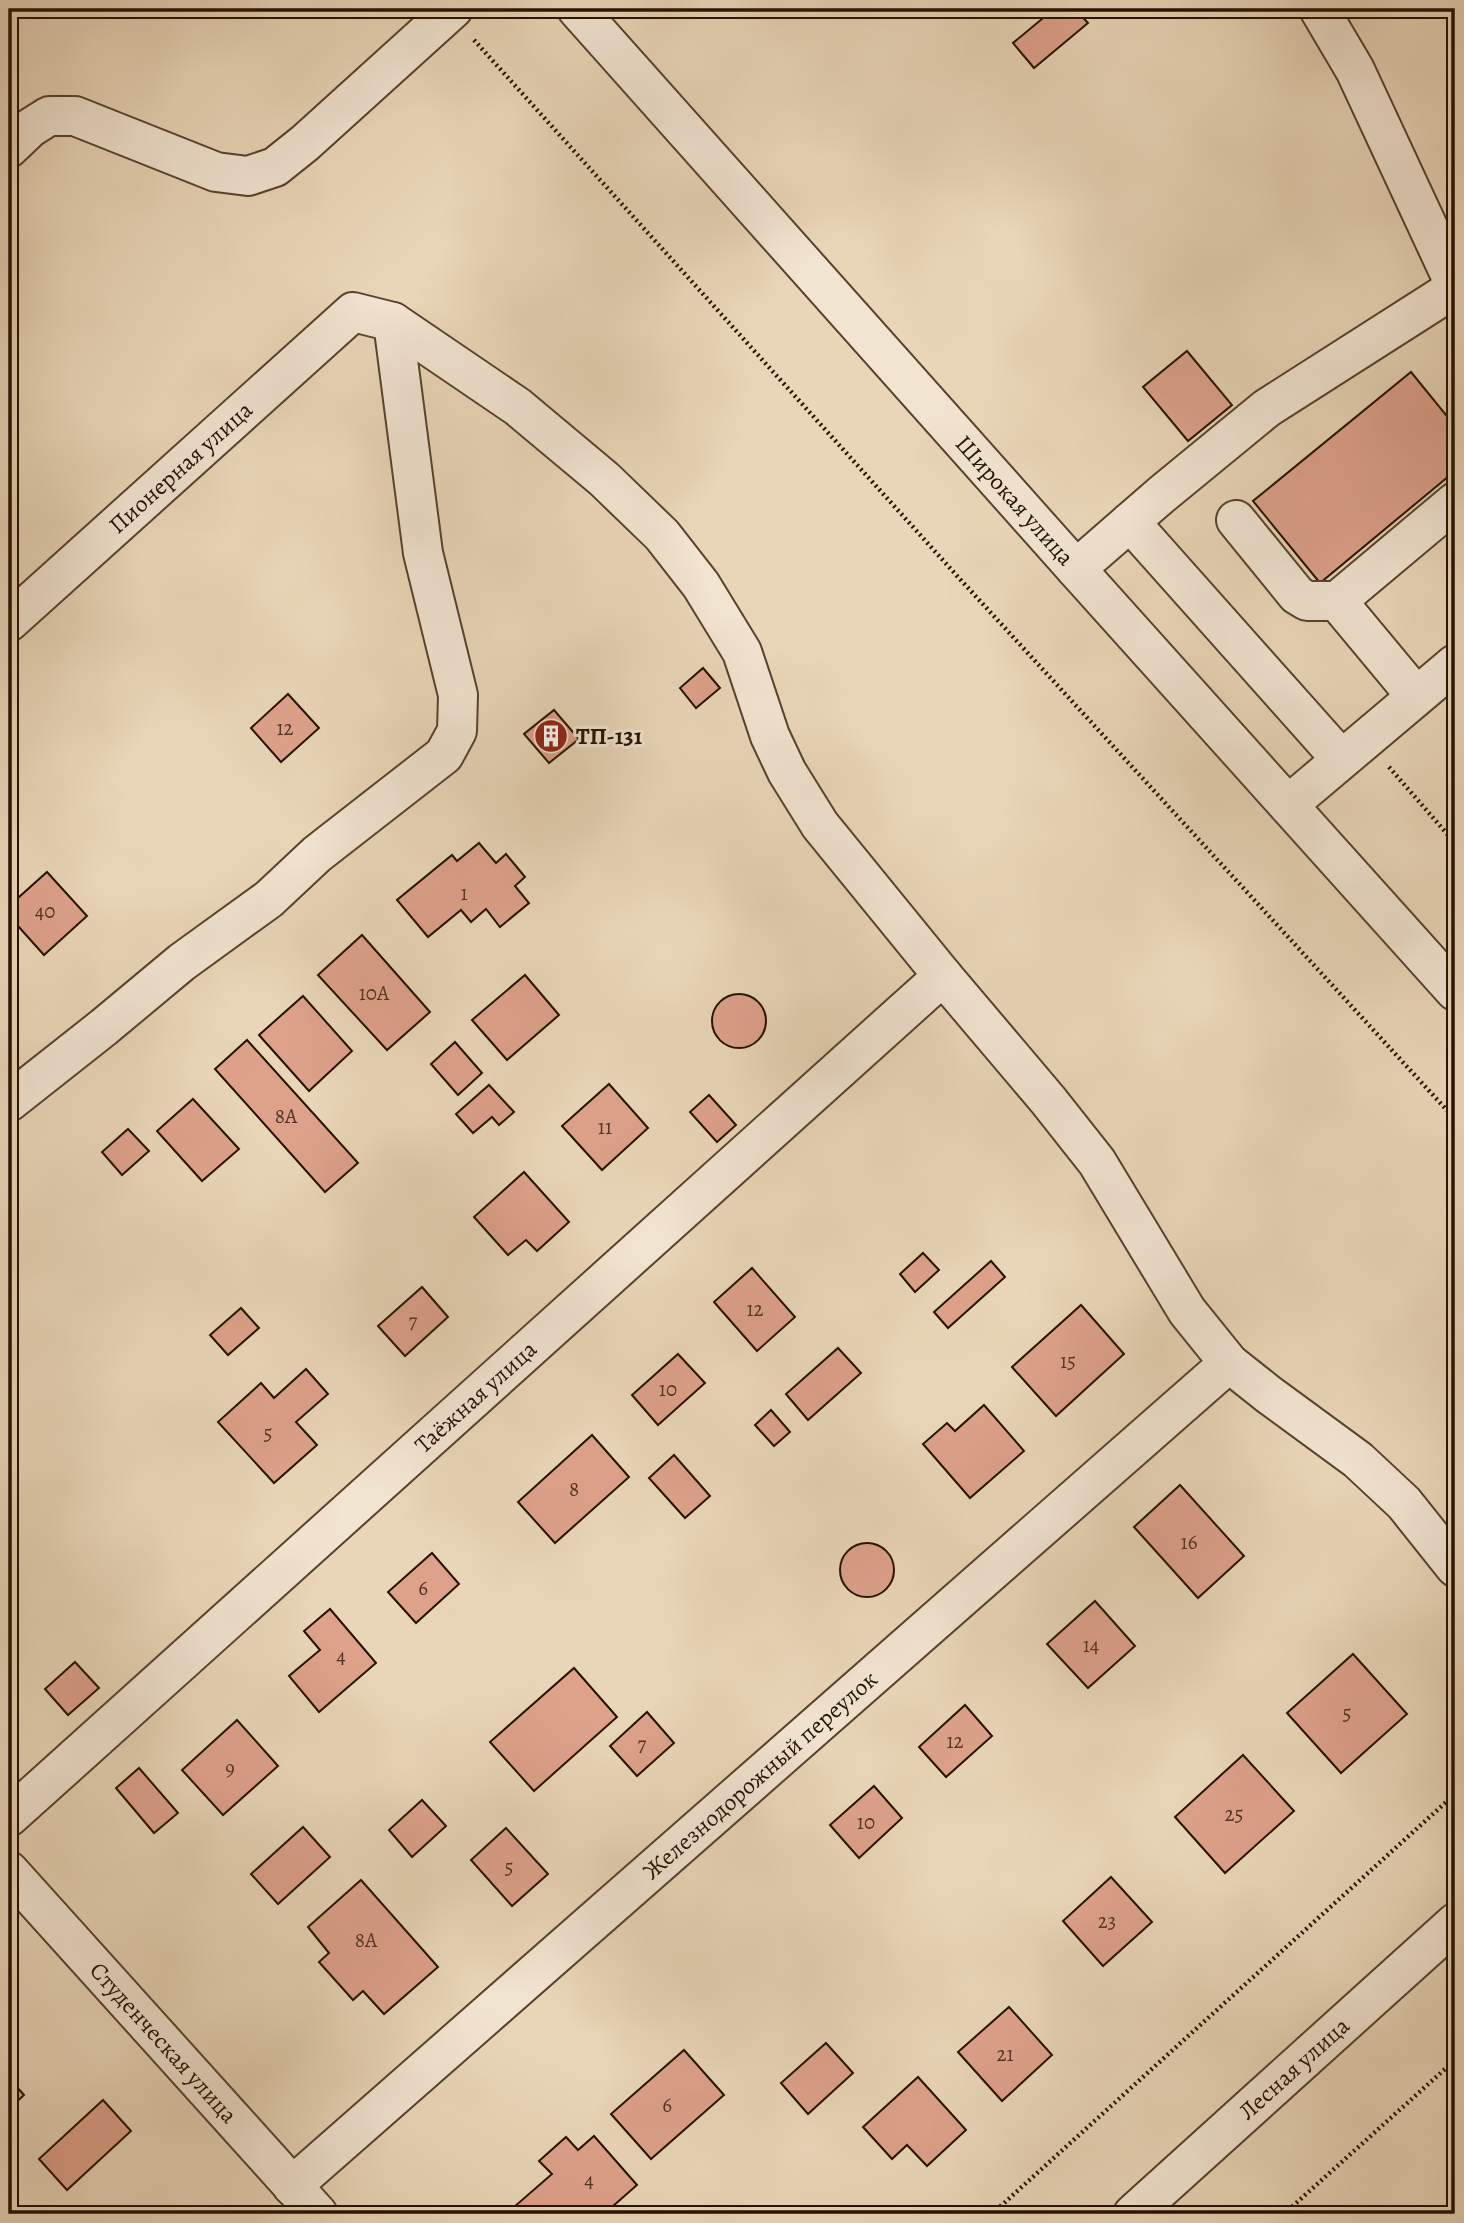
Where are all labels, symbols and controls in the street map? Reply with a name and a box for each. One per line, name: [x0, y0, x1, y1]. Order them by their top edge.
street label: Пионерная улица: [102, 394, 259, 541]
street label: Широкая улица: [948, 428, 1082, 572]
house number: 12: [276, 714, 294, 742]
building icon: ТП-131: [532, 717, 570, 755]
place label: ТП-131: [576, 720, 643, 752]
house number: 1: [460, 879, 468, 907]
house number: 40: [35, 897, 55, 925]
house number: 10А: [359, 979, 390, 1007]
house number: 8А: [275, 1102, 298, 1130]
house number: 11: [598, 1113, 612, 1141]
house number: 12: [746, 1295, 764, 1323]
house number: 7: [409, 1307, 418, 1335]
street label: Таёжная улица: [408, 1333, 544, 1460]
house number: 15: [1060, 1347, 1076, 1375]
house number: 10: [659, 1375, 677, 1403]
house number: 5: [263, 1419, 273, 1447]
house number: 8: [569, 1475, 579, 1503]
house number: 16: [1181, 1528, 1198, 1556]
house number: 6: [418, 1574, 428, 1602]
house number: 14: [1083, 1631, 1099, 1659]
house number: 4: [336, 1642, 346, 1670]
street label: Железнодорожный переулок: [636, 1663, 884, 1887]
house number: 5: [1342, 1699, 1352, 1727]
house number: 12: [946, 1727, 964, 1755]
house number: 7: [638, 1730, 647, 1758]
house number: 9: [225, 1754, 235, 1782]
house number: 25: [1224, 1800, 1244, 1828]
house number: 10: [857, 1808, 875, 1836]
house number: 5: [504, 1853, 514, 1881]
house number: 23: [1098, 1907, 1116, 1935]
house number: 8А: [355, 1926, 378, 1954]
street label: Студенческая улица: [82, 1955, 245, 2130]
street label: Лесная улица: [1232, 2010, 1356, 2127]
house number: 21: [996, 2040, 1014, 2068]
house number: 6: [662, 2091, 672, 2119]
house number: 4: [584, 2166, 594, 2194]

